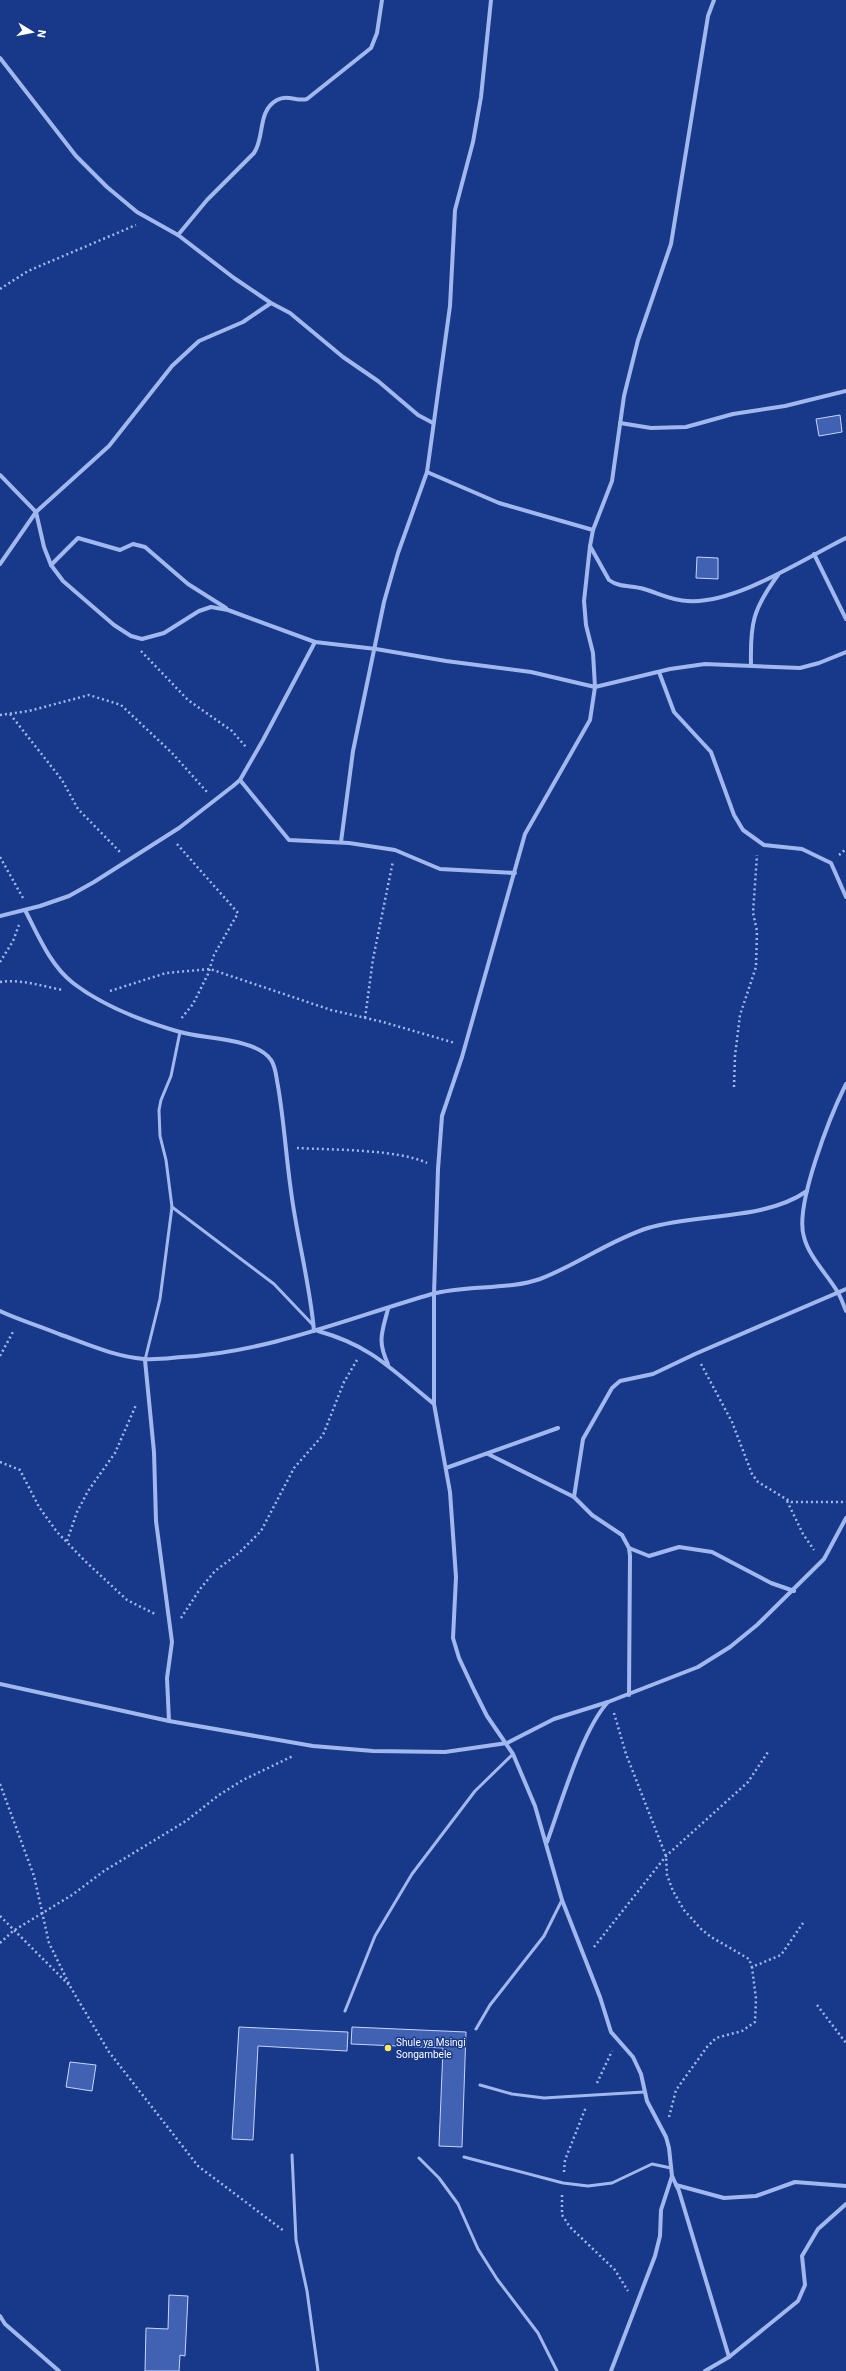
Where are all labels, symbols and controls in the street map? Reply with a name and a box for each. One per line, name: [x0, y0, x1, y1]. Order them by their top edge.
north arrow: [12, 12, 52, 52]
text: N: [34, 29, 48, 39]
place label: Shule ya Msingi Songambele: [396, 2037, 466, 2060]
marker: Shule ya Msingi Songambele: [383, 2043, 393, 2053]

